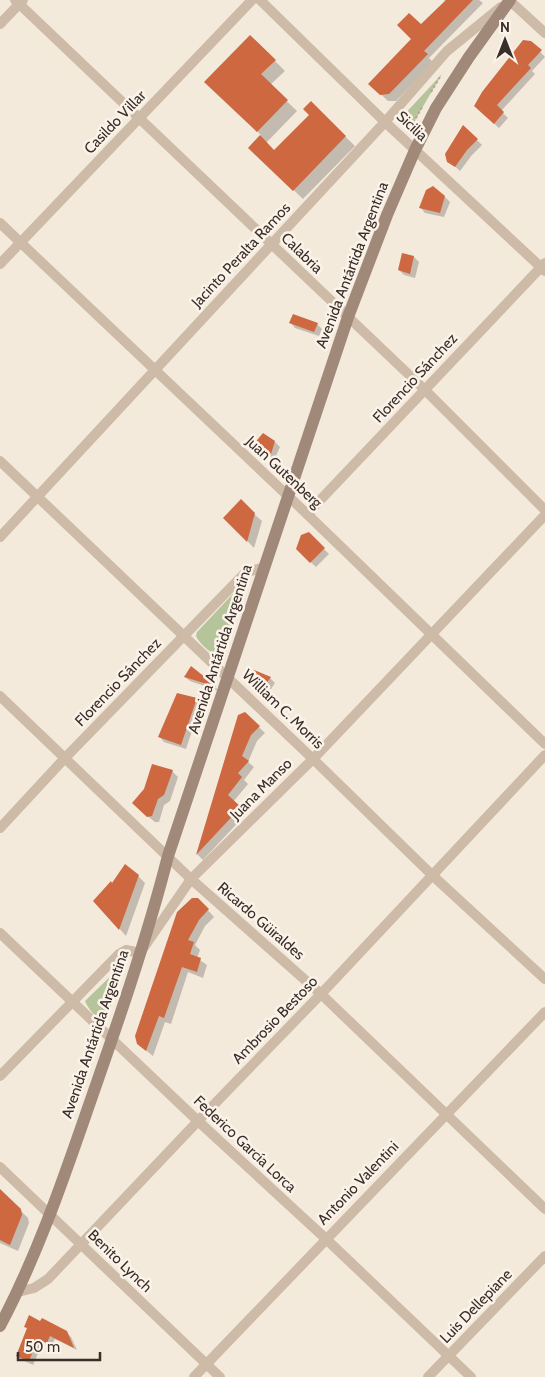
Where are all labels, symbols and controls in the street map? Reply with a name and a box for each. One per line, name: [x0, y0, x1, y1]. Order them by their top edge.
north arrow: [480, 15, 530, 65]
text: N: [500, 18, 510, 36]
street label: Casildo Villar: [80, 86, 150, 157]
street label: Sicilia: [393, 107, 432, 145]
street label: Avenida Antártida Argentina: [312, 178, 392, 351]
street label: Jacinto Peralta Ramos: [187, 199, 294, 312]
street label: Calabria: [278, 229, 327, 278]
street label: Florencio Sánchez: [369, 330, 461, 426]
street label: Juan Gutenberg: [241, 431, 326, 512]
street label: Avenida Antártida Argentina: [184, 561, 256, 736]
street label: Florencio Sánchez: [71, 634, 165, 730]
street label: William C. Morris: [239, 666, 327, 752]
street label: Juana Manso: [226, 754, 296, 824]
street label: Ricardo Güiraldes: [214, 878, 308, 964]
street label: Avenida Antártida Argentina: [58, 947, 133, 1121]
street label: Ambrosio Bestoso: [229, 972, 321, 1068]
street label: Federico García Lorca: [190, 1092, 301, 1197]
street label: Antonio Valentini: [314, 1138, 402, 1228]
street label: Benito Lynch: [84, 1226, 156, 1296]
street label: Luis Dellepiane: [436, 1265, 516, 1347]
scale bar: [18, 1330, 100, 1362]
text: 50 m: [25, 1338, 60, 1356]

